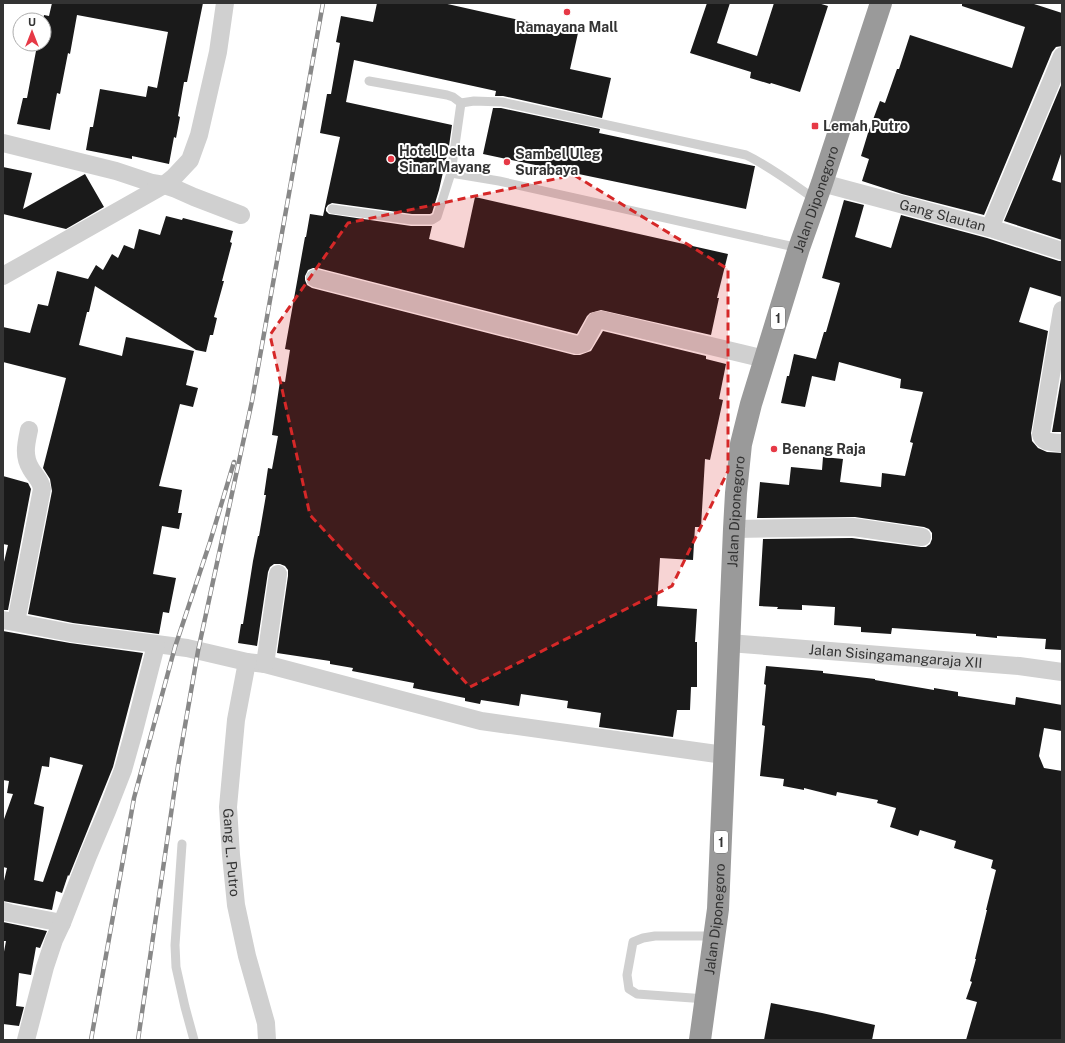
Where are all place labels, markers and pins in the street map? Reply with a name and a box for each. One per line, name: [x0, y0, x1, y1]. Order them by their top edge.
marker: Ramayana Mall: [562, 7, 572, 17]
place label: Ramayana Mall: [516, 19, 619, 35]
place label: Lemah Putro: [823, 118, 908, 134]
marker: Lemah Putro: [810, 121, 820, 131]
place label: Hotel Delta Sinar Mayang: [399, 143, 491, 175]
place label: Sambel Uleg Surabaya: [515, 146, 601, 178]
marker: Hotel Delta Sinar Mayang: [386, 154, 396, 164]
marker: Sambel Uleg Surabaya: [502, 157, 512, 167]
place label: Benang Raja: [782, 441, 866, 457]
marker: Benang Raja: [769, 444, 779, 454]

